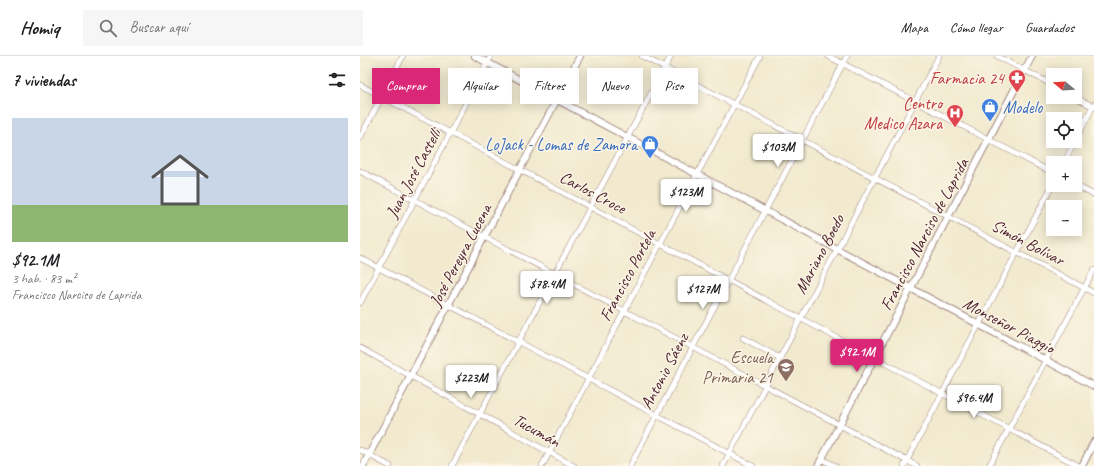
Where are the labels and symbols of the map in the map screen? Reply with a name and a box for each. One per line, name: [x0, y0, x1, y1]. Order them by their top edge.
place label: Farmacia 24: [930, 68, 1006, 89]
pharmacy icon: Farmacia 24: [1007, 68, 1027, 93]
north arrow: [1046, 68, 1082, 104]
place label: Centro Medico Azara: [864, 93, 944, 134]
shop icon: Modelo: [980, 97, 1000, 122]
place label: Modelo: [1003, 97, 1043, 118]
hospital icon: Centro Medico Azara: [945, 103, 965, 128]
street label: Juan José Castelli: [381, 123, 447, 222]
place label: LoJack - Lomas de Zamora: [485, 134, 639, 155]
shop icon: LoJack - Lomas de Zamora: [640, 134, 660, 159]
pin: $103M: [750, 134, 806, 168]
street label: Francisco Narciso de Laprida: [875, 153, 974, 314]
street label: Carlos Croce: [556, 166, 631, 219]
pin: $123M: [658, 179, 714, 213]
street label: José Pereyra Lucena: [424, 199, 497, 311]
street label: Mariano Boedo: [790, 210, 850, 297]
street label: Simón Bolívar: [988, 215, 1069, 271]
street label: Francisco Portela: [595, 224, 661, 325]
pin: $78.4M: [514, 271, 580, 305]
pin: $127M: [675, 276, 731, 310]
street label: Monseñor Piaggio: [960, 293, 1060, 359]
street label: Antonio Sáenz: [636, 328, 694, 413]
pin: $92.1M: [824, 339, 890, 373]
place label: Escuela Primaria 21: [702, 347, 775, 388]
school or university icon: Escuela Primaria 21: [776, 357, 796, 382]
pin: $223M: [443, 365, 499, 399]
pin: $96.4M: [941, 385, 1007, 419]
street label: Tucumán: [510, 409, 565, 452]

